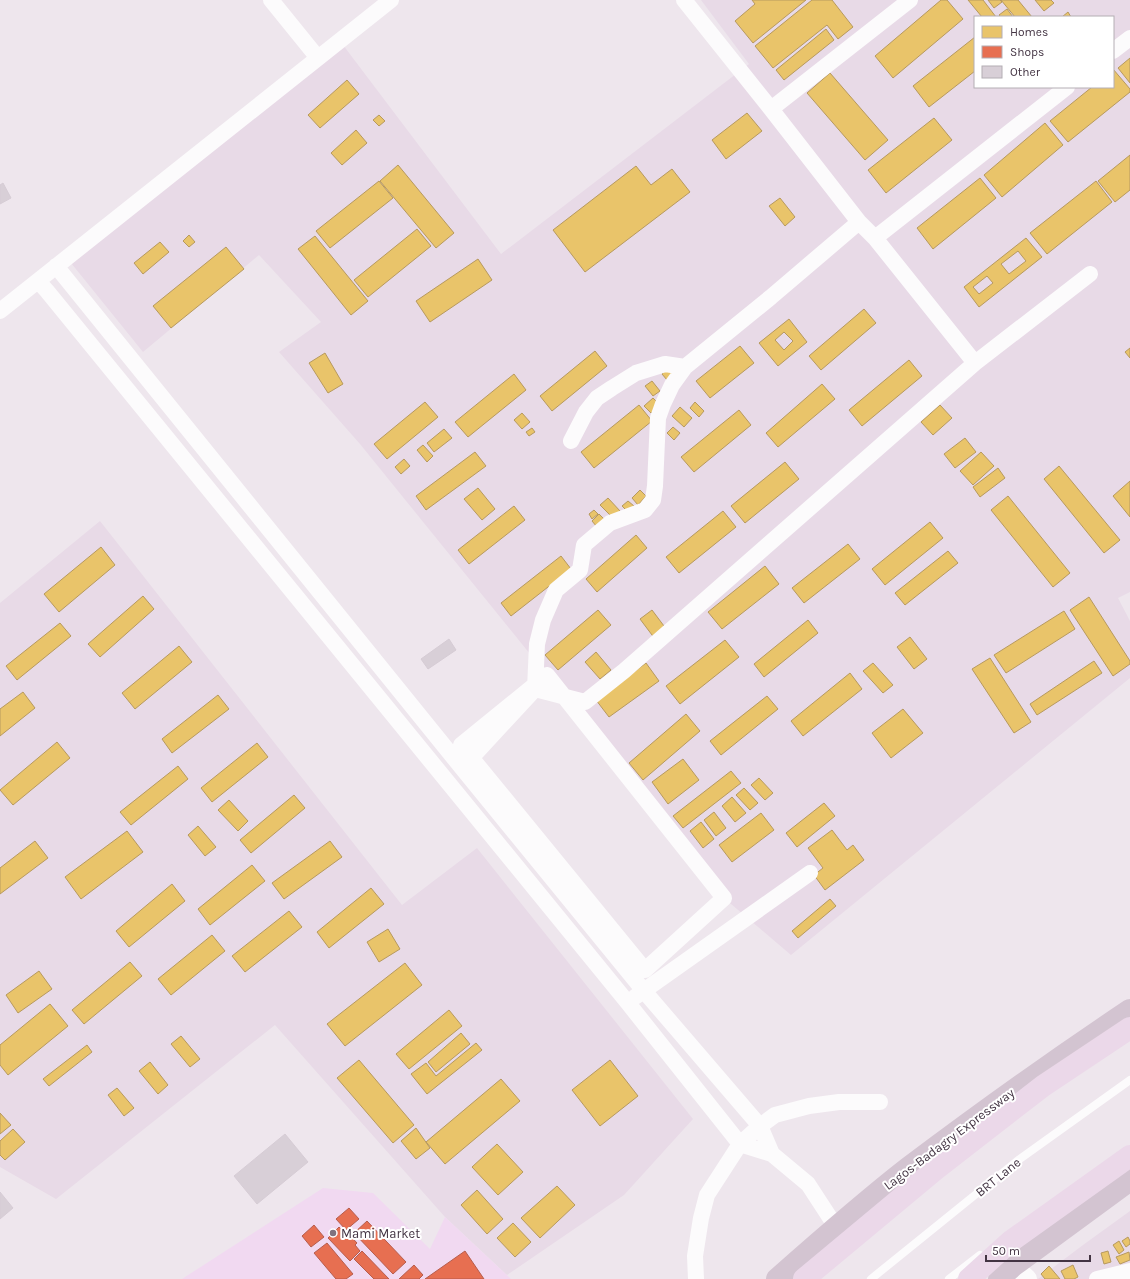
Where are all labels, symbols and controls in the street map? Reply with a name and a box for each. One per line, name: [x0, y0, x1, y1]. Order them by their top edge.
legend: [974, 16, 1114, 88]
text: Homes: [1010, 25, 1048, 39]
text: Shops: [1010, 45, 1044, 59]
text: Other: [1010, 65, 1041, 79]
street label: Lagos-Badagry Expressway: [881, 1085, 1017, 1193]
street label: BRT Lane: [973, 1154, 1024, 1200]
place label: Mami Market: [341, 1226, 420, 1241]
marker: Mami Market: [328, 1228, 338, 1238]
scale bar: [986, 1237, 1090, 1263]
text: 50 m: [992, 1244, 1020, 1258]

